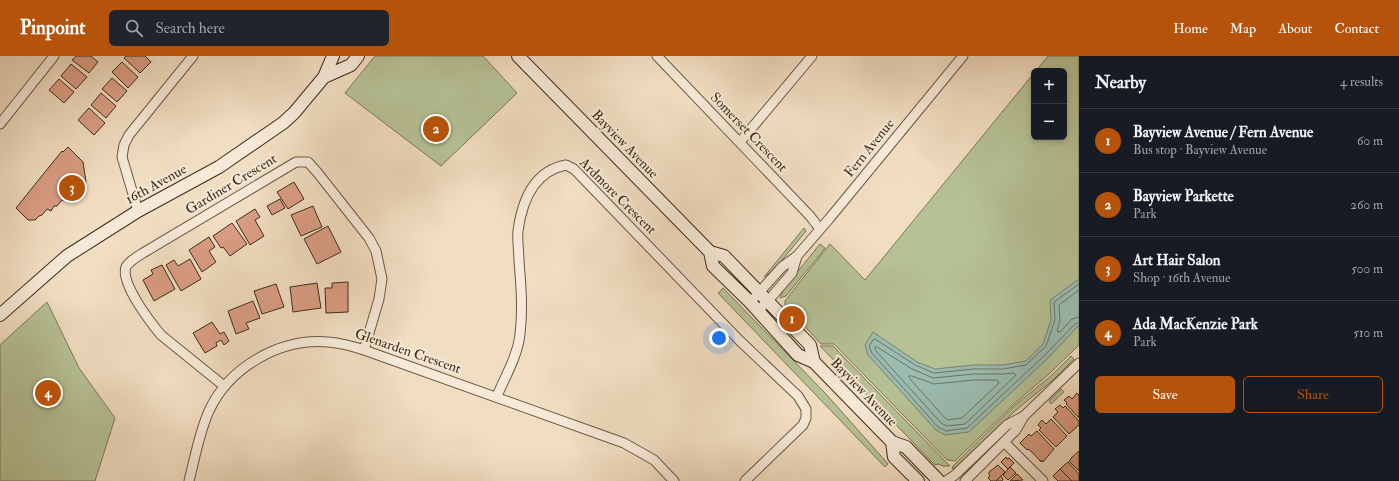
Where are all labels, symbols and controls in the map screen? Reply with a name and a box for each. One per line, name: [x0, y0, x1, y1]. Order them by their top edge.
search box: [109, 10, 389, 46]
text: Pinpoint: [20, 16, 85, 40]
icon: search: [123, 17, 145, 39]
text: Search here: [155, 19, 225, 38]
text: Home: [1173, 20, 1208, 37]
text: Map: [1230, 20, 1256, 37]
text: About: [1278, 20, 1312, 37]
text: Contact: [1334, 20, 1379, 37]
map controls: [1031, 68, 1067, 140]
button: +: [1031, 68, 1067, 104]
text: Nearby: [1095, 72, 1146, 93]
text: 4 results: [1340, 74, 1383, 90]
street label: Somerset Crescent: [707, 89, 791, 176]
button: −: [1031, 104, 1067, 140]
street label: Bayview Avenue: [587, 106, 662, 183]
pin: 2: [423, 114, 449, 144]
street label: Fern Avenue: [840, 115, 898, 181]
text: Bayview Avenue / Fern Avenue: [1133, 123, 1313, 142]
text: 1: [1106, 133, 1110, 149]
text: 60 m: [1357, 133, 1383, 149]
text: Bus stop · Bayview Avenue: [1133, 142, 1267, 158]
street label: Gardiner Crescent: [182, 150, 280, 218]
street label: Ardmore Crescent: [575, 153, 660, 238]
street label: 16th Avenue: [122, 160, 190, 208]
pin: 3: [59, 173, 85, 203]
text: Bayview Parkette: [1133, 187, 1234, 206]
text: 2: [1105, 197, 1111, 213]
text: 260 m: [1350, 197, 1383, 213]
text: Park: [1133, 206, 1157, 222]
text: Art Hair Salon: [1133, 251, 1221, 270]
text: 3: [1106, 261, 1111, 277]
text: 500 m: [1351, 261, 1383, 277]
text: Shop · 16th Avenue: [1133, 270, 1230, 286]
pin: 1: [779, 304, 805, 334]
text: Ada MacKenzie Park: [1133, 315, 1258, 334]
street label: Glenarden Crescent: [353, 325, 464, 377]
text: 4: [1104, 325, 1112, 341]
text: 510 m: [1353, 325, 1383, 341]
your location: [709, 328, 729, 348]
text: Park: [1133, 334, 1157, 350]
street label: Bayview Avenue: [826, 354, 901, 431]
button: Save: [1095, 376, 1235, 413]
button: Share: [1243, 376, 1383, 413]
pin: 4: [35, 378, 61, 408]

